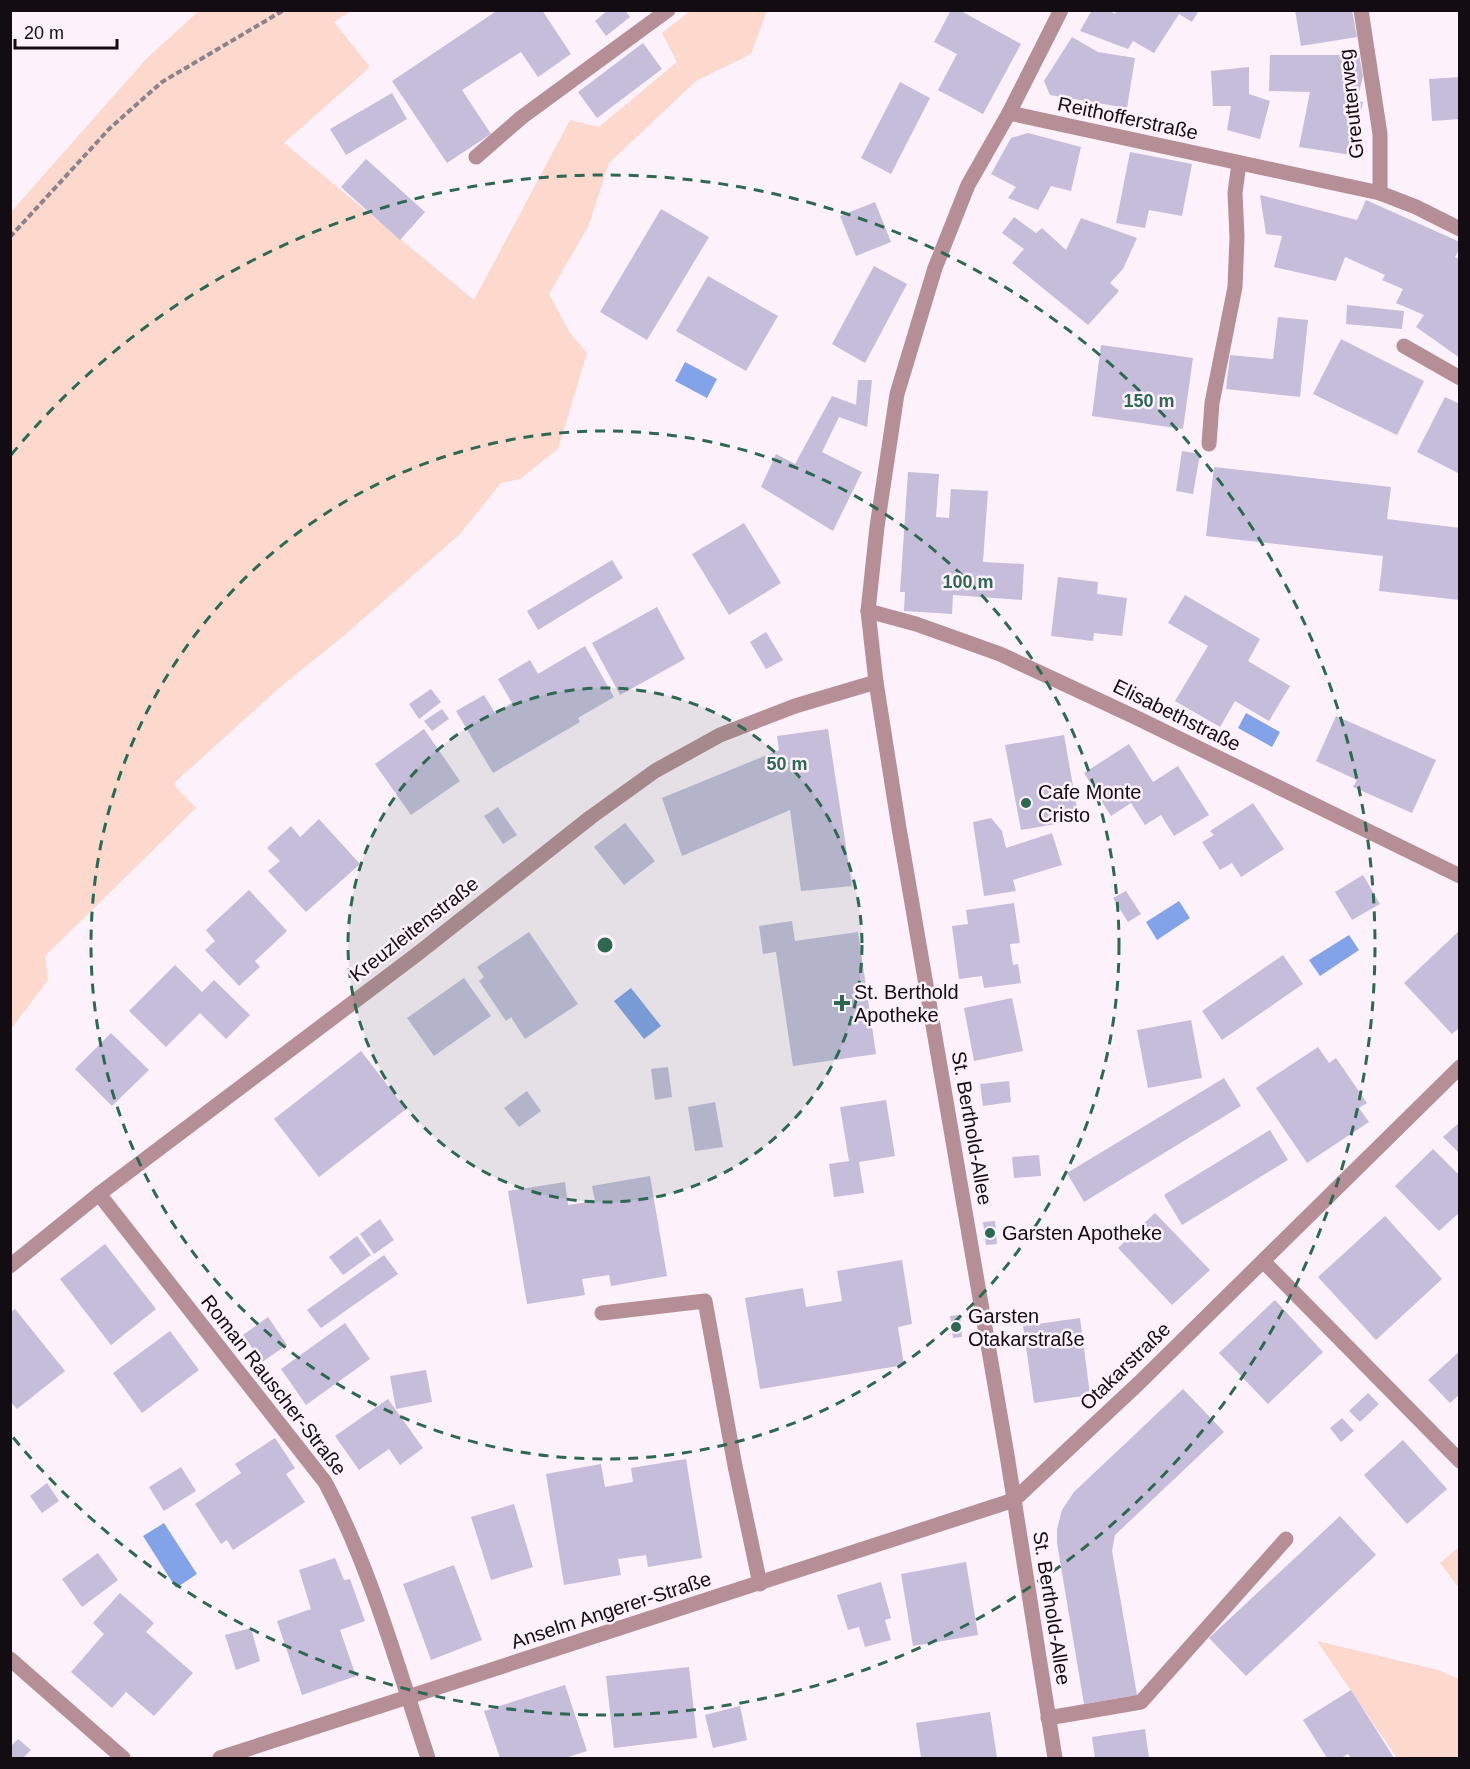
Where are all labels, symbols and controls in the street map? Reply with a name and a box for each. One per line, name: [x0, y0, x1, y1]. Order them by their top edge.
scale bar: [15, 12, 117, 50]
text: 20 m: [24, 23, 64, 43]
street label: Greutterweg: [1334, 48, 1368, 160]
street label: Reithofferstraße: [1056, 92, 1200, 144]
text: 150 m: [1123, 391, 1175, 411]
text: 100 m: [942, 572, 994, 592]
street label: Elisabethstraße: [1110, 675, 1244, 755]
text: 50 m: [766, 754, 808, 774]
place label: Cafe Monte Cristo: [1038, 781, 1141, 826]
marker: Cafe Monte Cristo: [1019, 796, 1033, 810]
street label: Kreuzleitenstraße: [345, 872, 483, 986]
centre of rings: [595, 935, 615, 955]
place label: St. Berthold Apotheke: [854, 981, 959, 1026]
marker: St. Berthold Apotheke: [835, 996, 849, 1010]
street label: St. Berthold-Allee: [948, 1049, 996, 1207]
place label: Garsten Apotheke: [1002, 1222, 1162, 1244]
marker: Garsten Apotheke: [983, 1226, 997, 1240]
street label: Roman Rauscher-Straße: [197, 1291, 351, 1479]
place label: Garsten Otakarstraße: [968, 1305, 1085, 1350]
street label: Otakarstraße: [1075, 1318, 1175, 1414]
marker: Garsten Otakarstraße: [949, 1320, 963, 1334]
street label: St. Berthold-Allee: [1029, 1529, 1075, 1687]
street label: Anselm Angerer-Straße: [508, 1567, 714, 1653]

